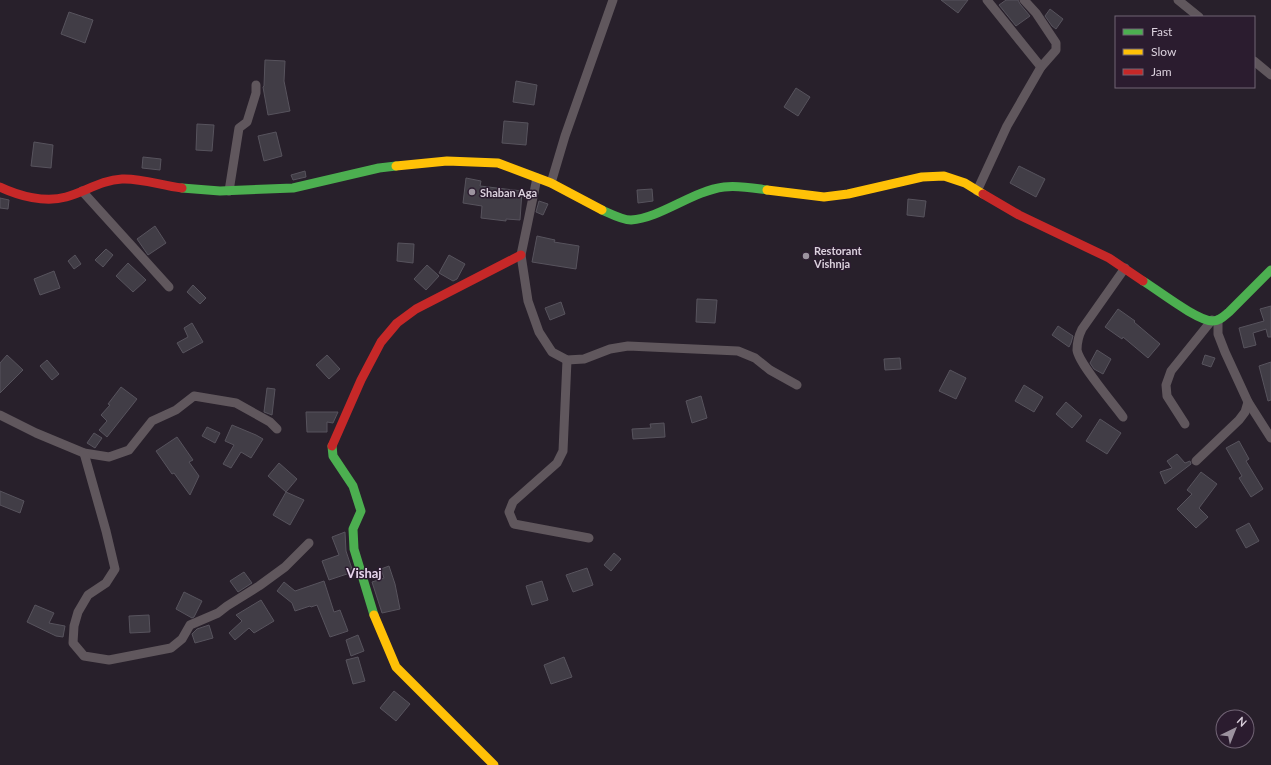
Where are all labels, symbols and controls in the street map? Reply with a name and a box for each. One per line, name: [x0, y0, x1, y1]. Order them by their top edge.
legend: [1115, 16, 1255, 88]
text: Fast: [1151, 24, 1173, 39]
text: Slow: [1151, 44, 1177, 59]
text: Jam: [1151, 64, 1172, 79]
place label: Shaban Aga: [480, 186, 537, 199]
marker: Shaban Aga: [467, 187, 477, 197]
place label: Restorant Vishnja: [813, 244, 863, 270]
marker: Restorant Vishnja: [801, 251, 811, 261]
district label: Vishaj: [345, 565, 382, 581]
north arrow: [1215, 709, 1255, 749]
text: N: [1235, 714, 1250, 729]

